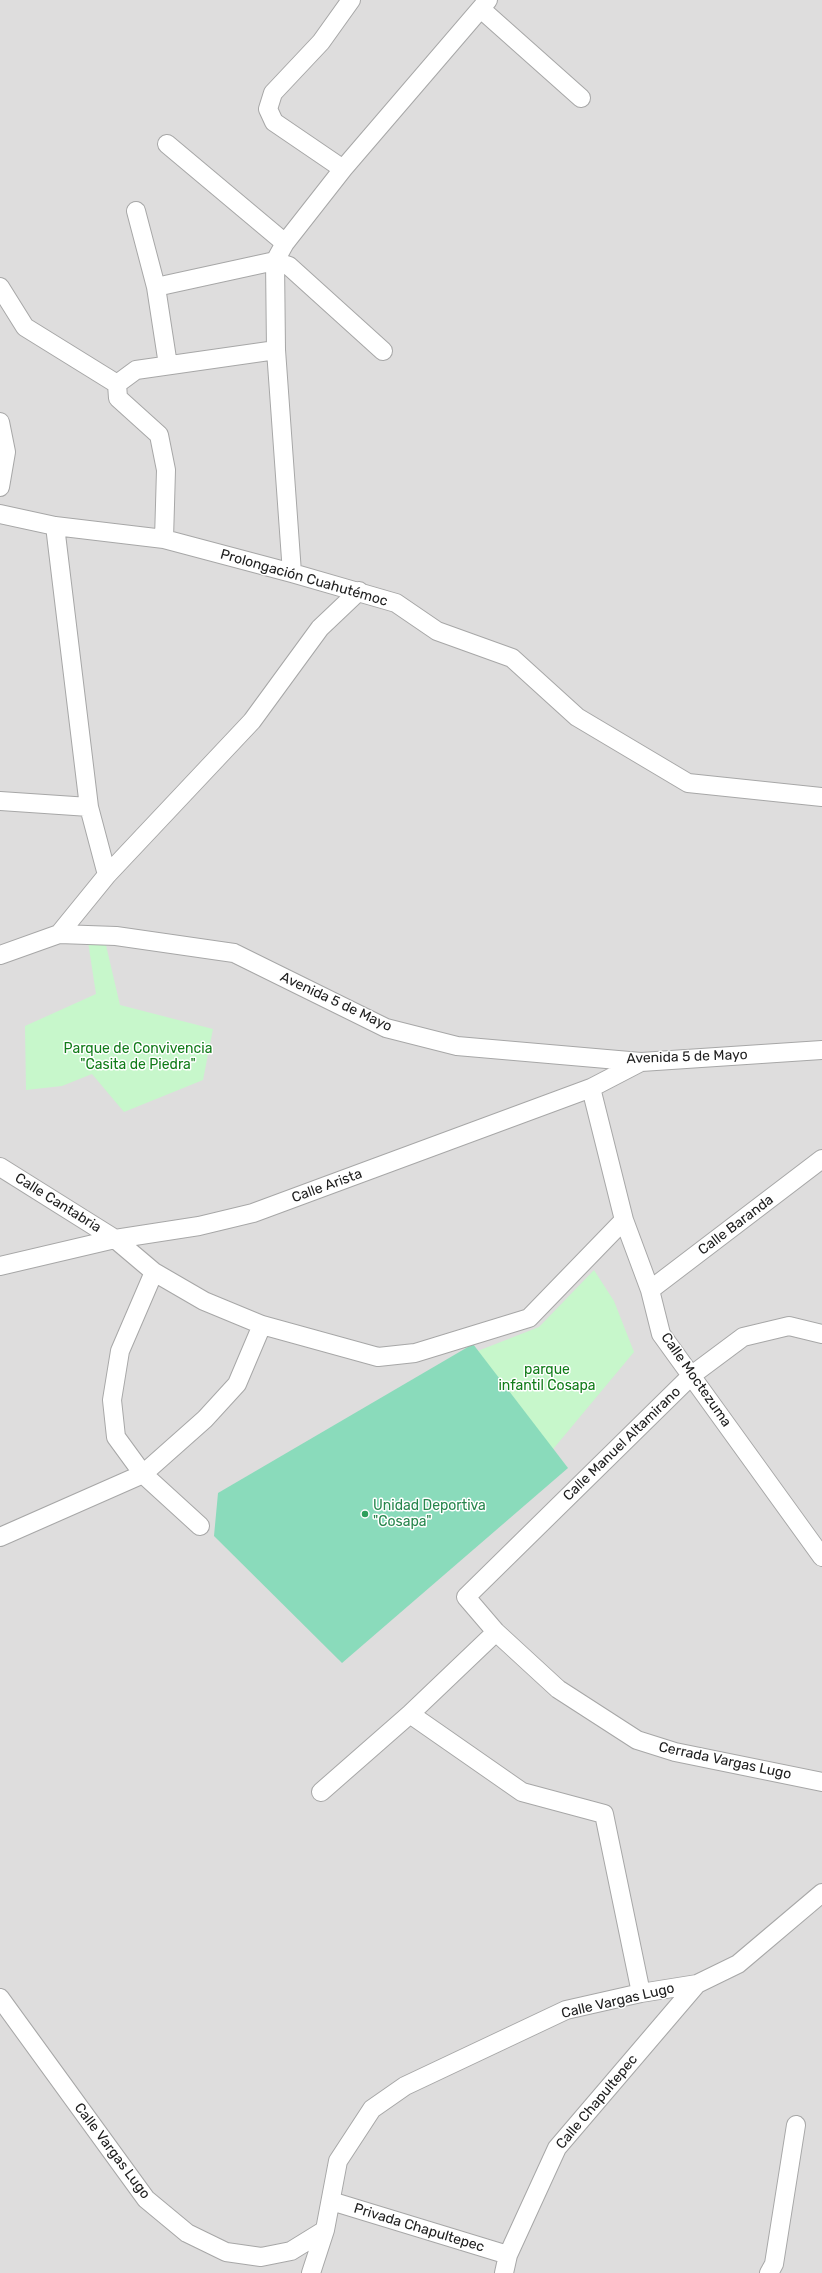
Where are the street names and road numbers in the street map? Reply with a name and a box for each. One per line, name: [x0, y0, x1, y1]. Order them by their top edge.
street label: Prolongación Cuahutémoc: [218, 546, 390, 610]
street label: Avenida 5 de Mayo: [278, 969, 394, 1035]
street label: Avenida 5 de Mayo: [626, 1046, 748, 1068]
street label: Calle Arista: [290, 1166, 364, 1206]
street label: Calle Cantabria: [12, 1170, 104, 1236]
street label: Calle Baranda: [695, 1191, 777, 1259]
street label: Calle Moctezuma: [657, 1330, 735, 1430]
street label: Calle Manuel Altamirano: [560, 1383, 684, 1505]
street label: Cerrada Vargas Lugo: [657, 1739, 793, 1783]
street label: Calle Vargas Lugo: [560, 1980, 676, 2022]
street label: Calle Chapultepec: [553, 2051, 641, 2153]
street label: Calle Vargas Lugo: [71, 2100, 153, 2202]
street label: Privada Chapultepec: [352, 2200, 486, 2256]

